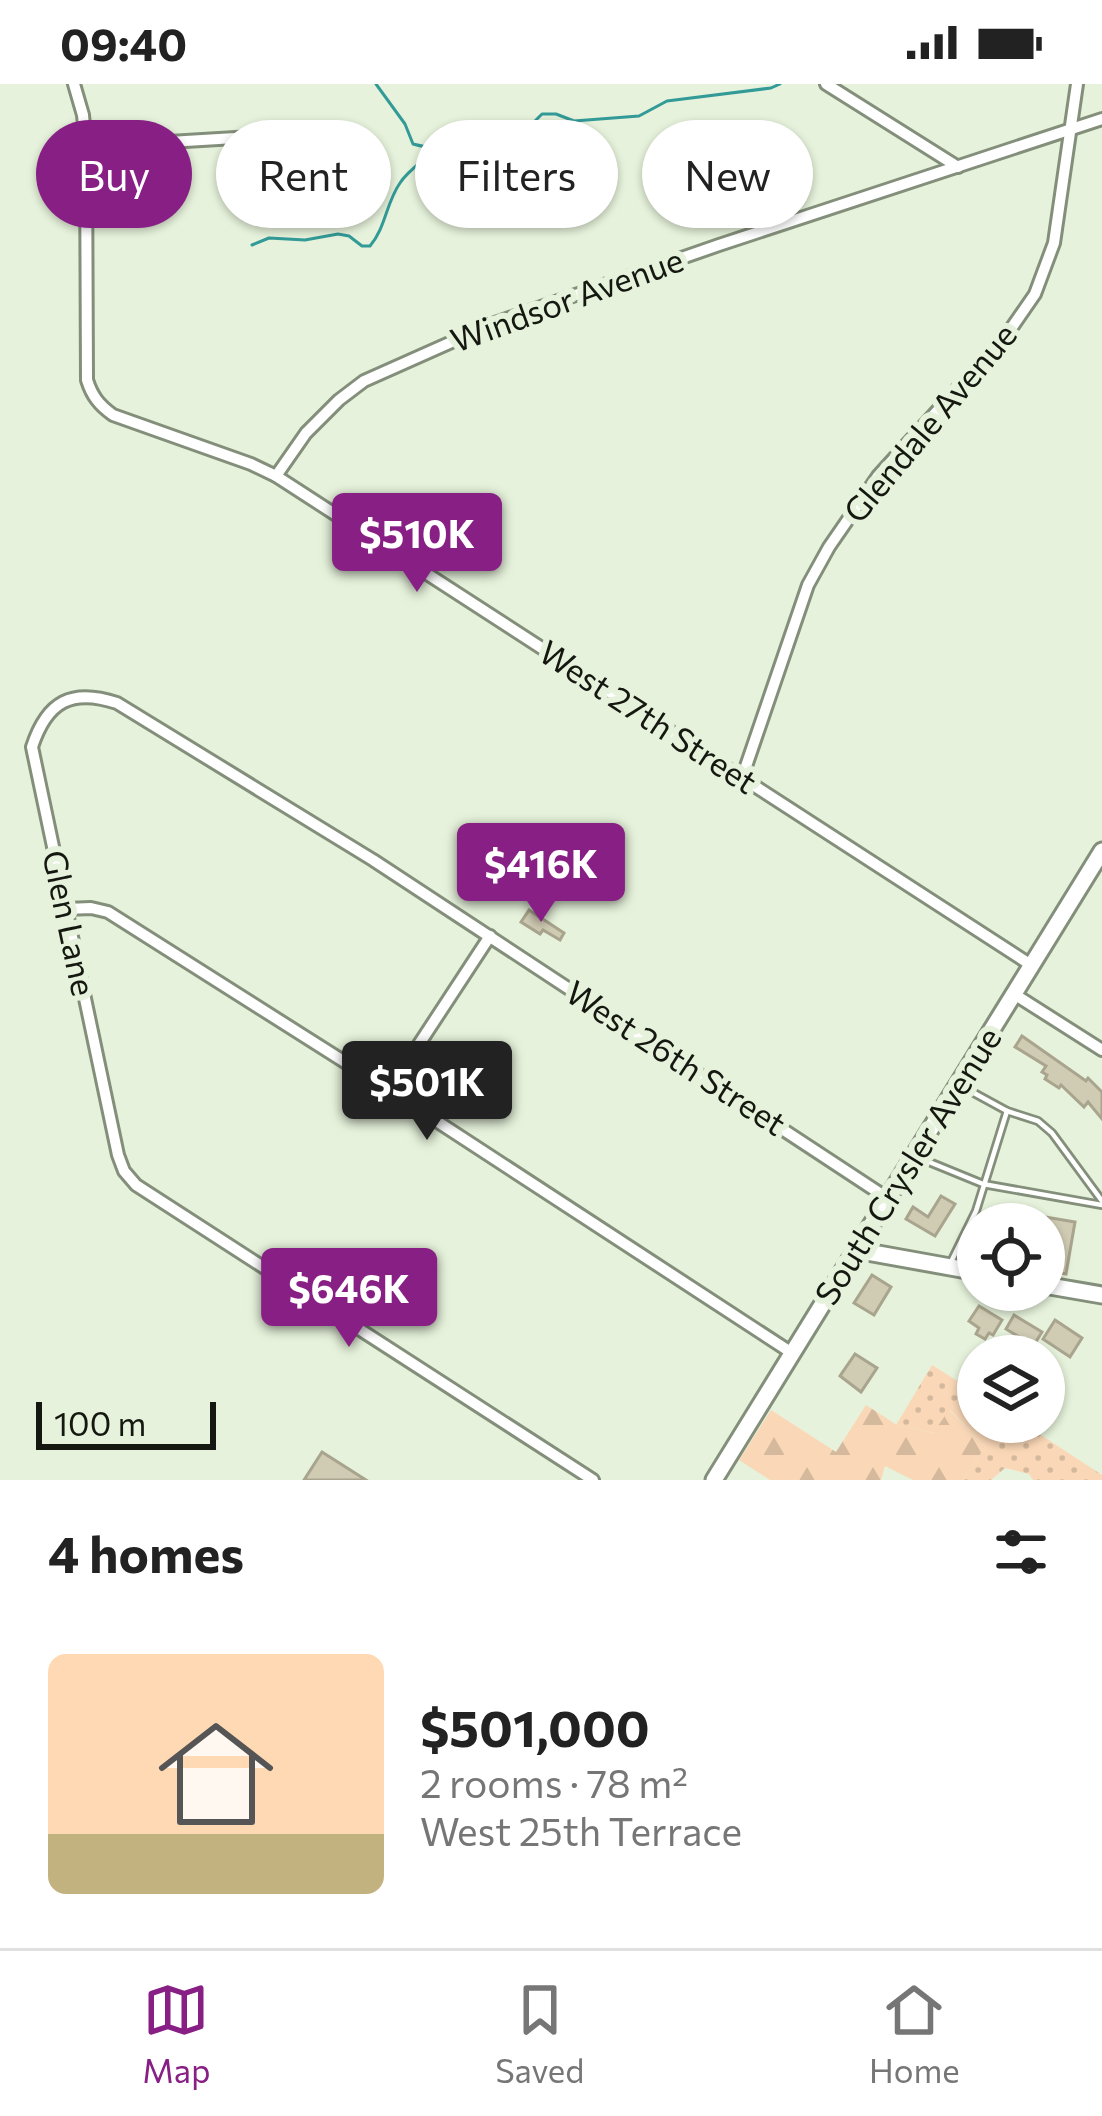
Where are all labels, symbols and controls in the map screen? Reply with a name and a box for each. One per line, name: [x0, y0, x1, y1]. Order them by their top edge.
text: 09:40: [60, 15, 187, 70]
chip: Buy: [36, 120, 192, 228]
chip: Rent: [216, 120, 391, 228]
chip: Filters: [415, 120, 618, 228]
chip: New: [642, 120, 813, 228]
street label: Windsor Avenue: [445, 238, 688, 360]
street label: Glendale Avenue: [834, 314, 1024, 530]
pin: $510K: [333, 493, 501, 595]
text: $510K: [359, 508, 475, 556]
street label: West 27th Street: [532, 630, 765, 801]
pin: $416K: [457, 823, 625, 925]
text: $416K: [484, 838, 598, 886]
street label: Glen Lane: [35, 846, 106, 999]
street label: West 26th Street: [559, 970, 794, 1143]
street label: South Crysler Avenue: [805, 1019, 1009, 1311]
pin: $501K: [343, 1041, 511, 1143]
text: $501K: [369, 1056, 485, 1104]
map controls: [957, 1203, 1065, 1443]
button: locate: [957, 1203, 1065, 1311]
pin: $646K: [265, 1248, 433, 1350]
text: $646K: [288, 1263, 410, 1311]
button: layers: [957, 1335, 1065, 1443]
scale bar: [36, 1396, 216, 1449]
text: 100 m: [54, 1402, 146, 1443]
icon: filters: [988, 1519, 1054, 1585]
text: 4 homes: [48, 1521, 244, 1584]
text: $501,000: [420, 1695, 650, 1758]
icon: home: [144, 1702, 288, 1846]
text: 2 rooms · 78 m²: [420, 1758, 688, 1806]
text: West 25th Terrace: [420, 1806, 742, 1854]
tab: Map: [142, 1977, 210, 2090]
tab: Saved: [495, 1977, 584, 2090]
tab: Home: [869, 1977, 960, 2090]

